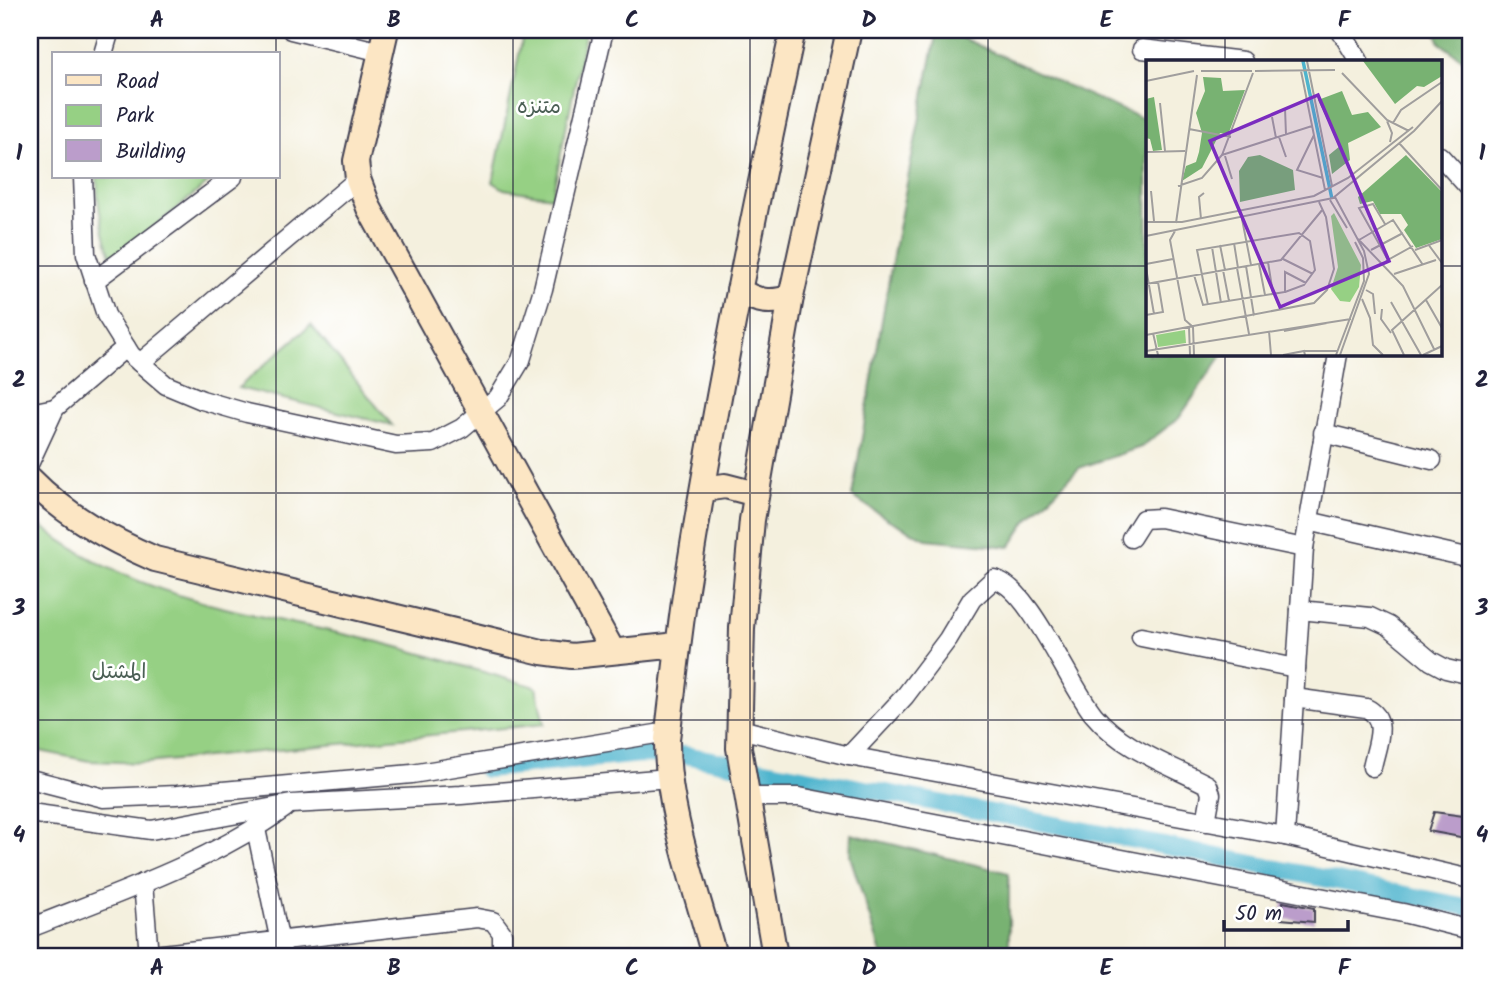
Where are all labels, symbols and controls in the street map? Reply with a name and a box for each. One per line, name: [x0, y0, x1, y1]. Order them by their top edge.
text: A: [150, 3, 164, 39]
text: B: [387, 3, 401, 39]
text: C: [625, 3, 639, 39]
text: D: [861, 3, 877, 39]
text: E: [1100, 3, 1114, 39]
text: F: [1338, 3, 1352, 39]
legend: [52, 52, 280, 178]
inset map: [1146, 60, 1442, 355]
text: Road: [116, 66, 159, 99]
park label: متنزه: [517, 91, 561, 124]
text: Park: [116, 100, 154, 133]
text: 1: [16, 136, 23, 172]
text: Building: [116, 136, 186, 169]
text: 1: [1479, 136, 1486, 172]
text: 2: [12, 363, 26, 399]
text: 2: [1475, 363, 1489, 399]
text: 3: [12, 591, 26, 627]
text: 3: [1475, 591, 1489, 627]
park label: المشتل: [91, 656, 147, 689]
text: 4: [13, 818, 26, 854]
text: 4: [1476, 818, 1489, 854]
scale bar: [1224, 888, 1349, 932]
text: 50 m: [1235, 898, 1282, 931]
text: A: [150, 951, 164, 986]
text: B: [387, 951, 401, 986]
text: C: [625, 951, 639, 986]
text: D: [861, 951, 877, 986]
text: E: [1100, 951, 1114, 986]
text: F: [1338, 951, 1352, 986]

